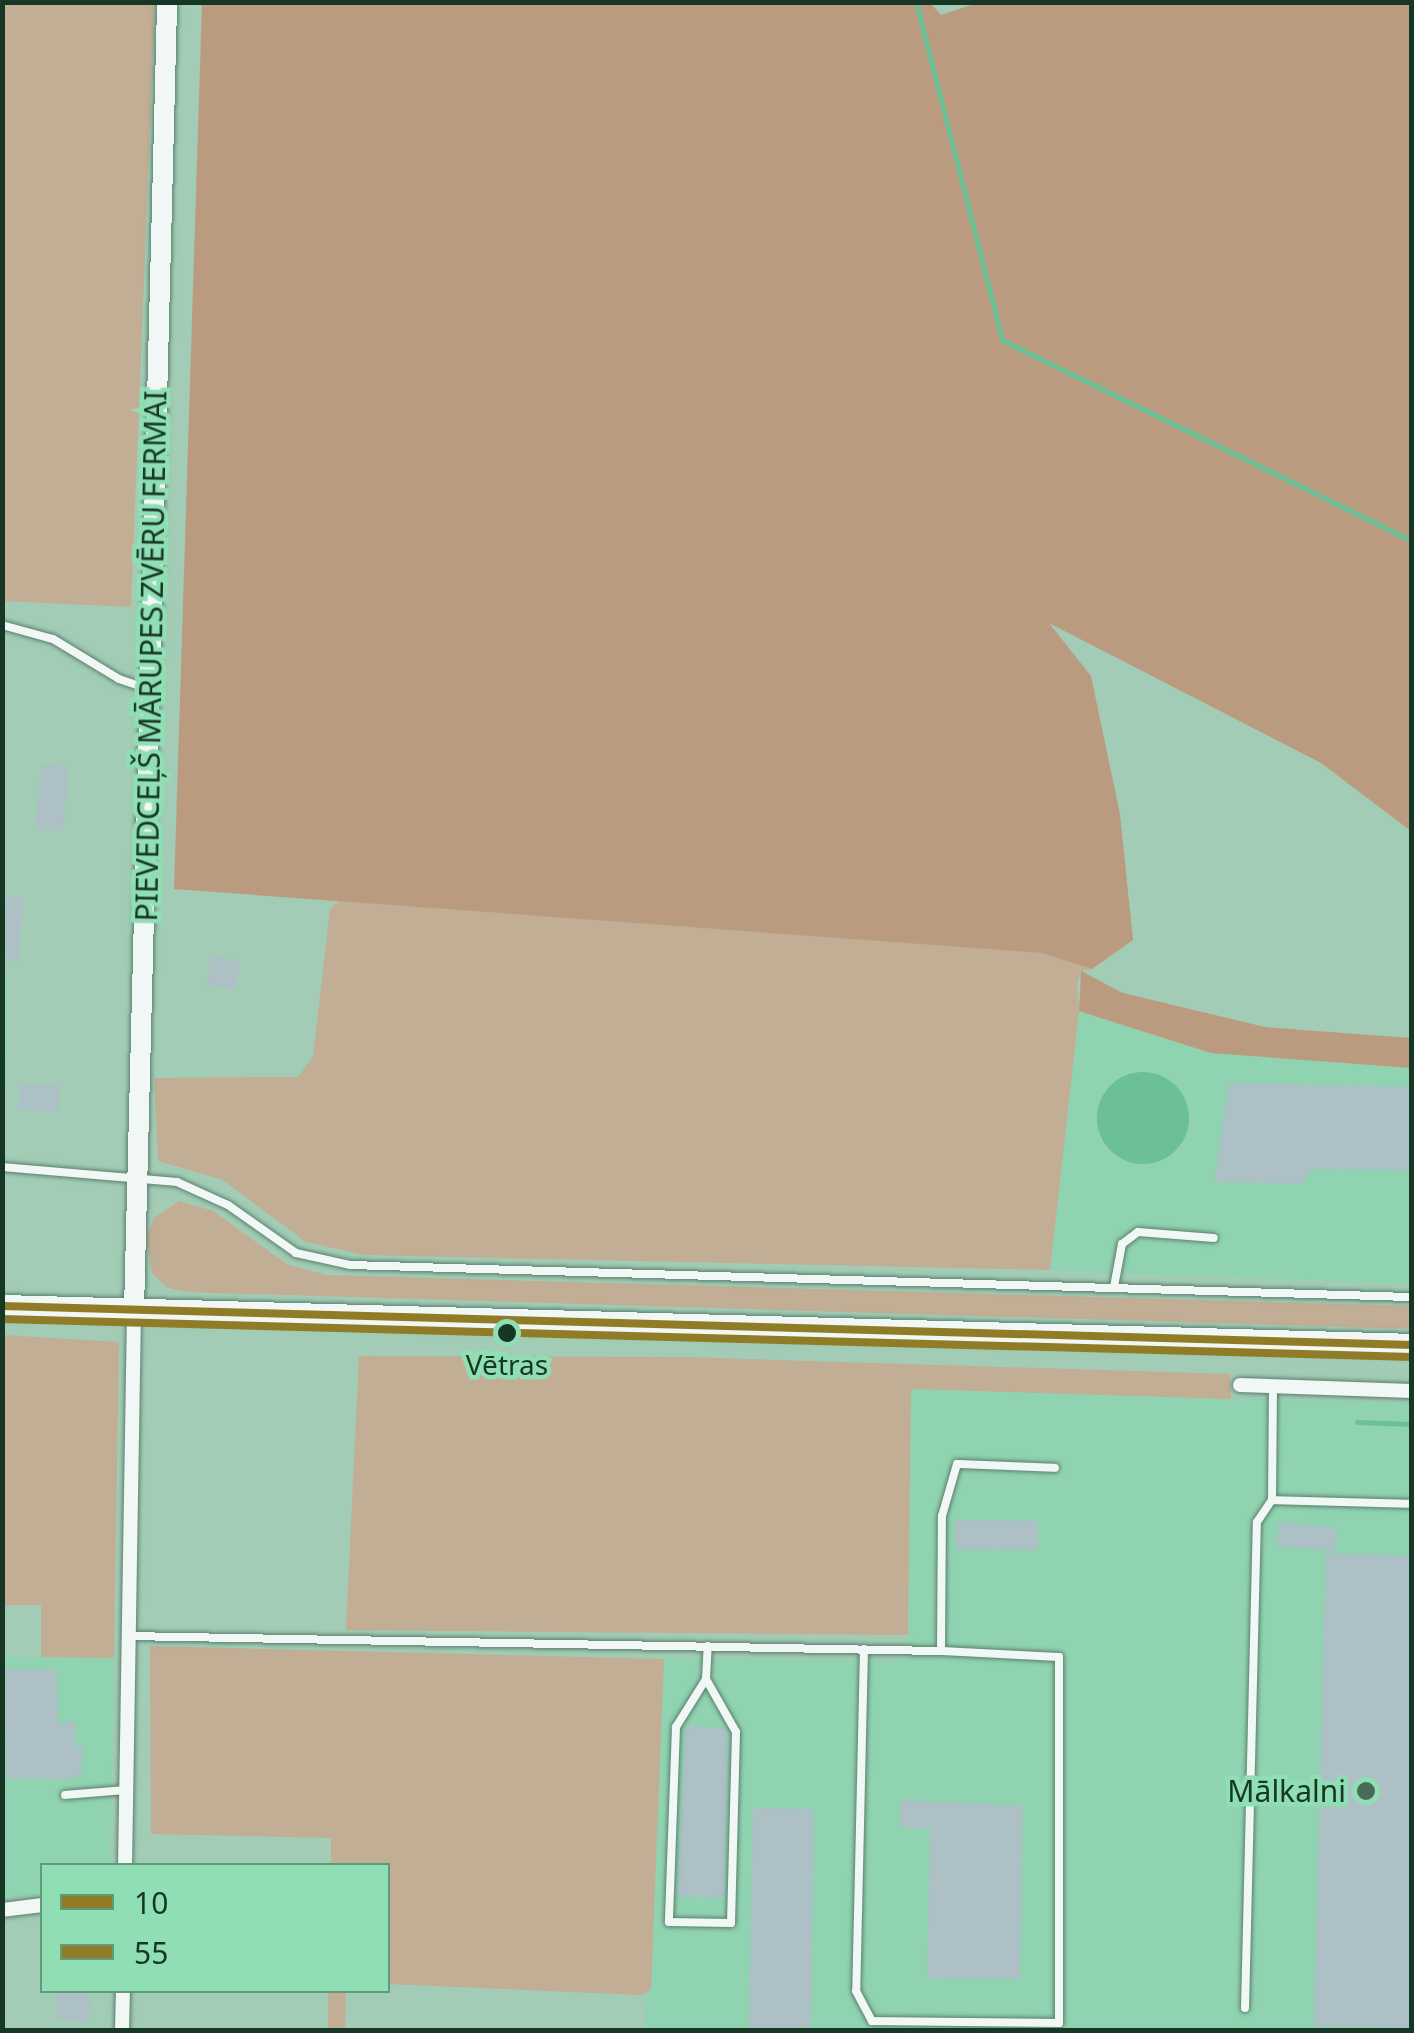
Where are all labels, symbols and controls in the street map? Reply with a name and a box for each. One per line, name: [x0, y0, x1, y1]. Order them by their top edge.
street label: PIEVEDCEĻŠ MĀRUPES ZVĒRU FERMAI: [128, 390, 174, 922]
marker: Vētras: [497, 1323, 517, 1343]
place label: Vētras: [466, 1347, 548, 1381]
place label: Mālkalni: [1227, 1773, 1346, 1809]
marker: Mālkalni: [1355, 1780, 1377, 1802]
legend: [40, 1863, 390, 1993]
text: 10: [134, 1882, 168, 1923]
text: 55: [134, 1932, 168, 1973]

